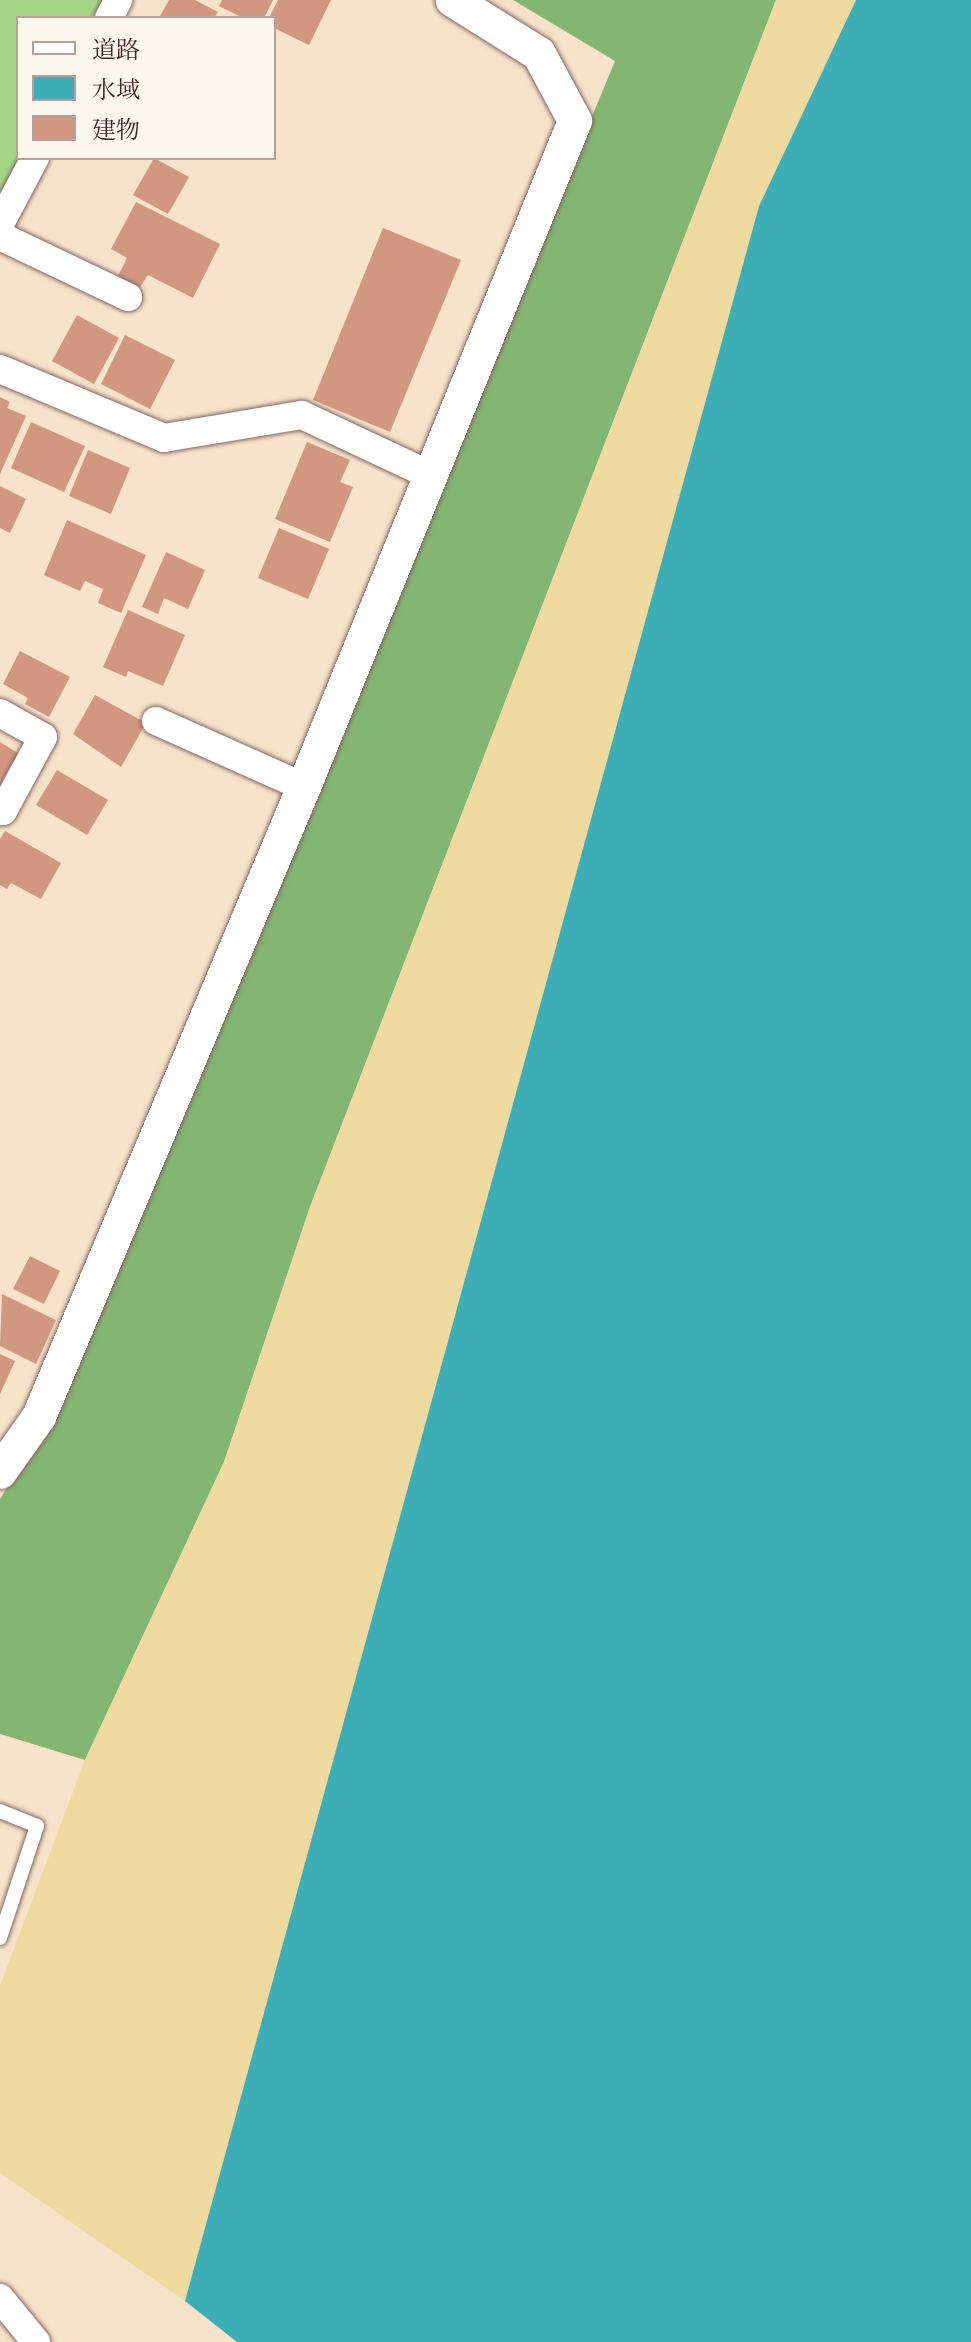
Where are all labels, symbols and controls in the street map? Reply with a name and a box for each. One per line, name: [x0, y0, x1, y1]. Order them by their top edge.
legend: [16, 16, 276, 160]
text: 道路: [92, 36, 140, 67]
text: 水域: [92, 76, 140, 107]
text: 建物: [92, 116, 140, 147]

